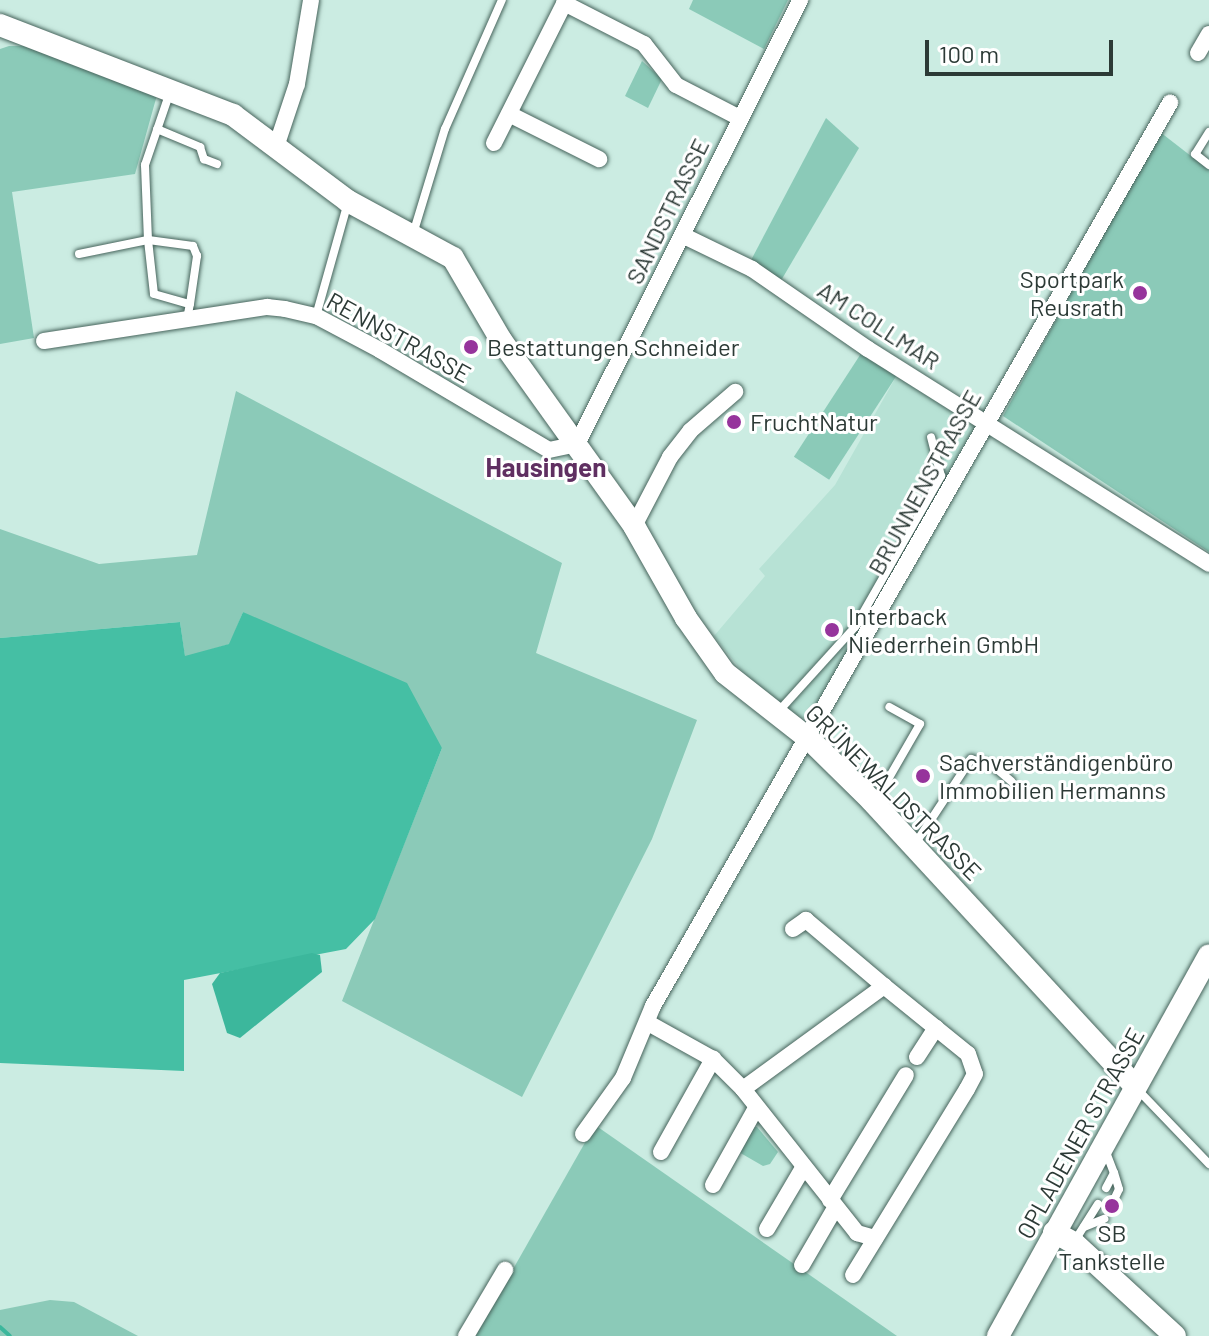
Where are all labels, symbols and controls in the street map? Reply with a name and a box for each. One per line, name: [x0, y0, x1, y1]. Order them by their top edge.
scale bar: [929, 24, 1117, 74]
text: 100 m: [939, 39, 999, 68]
street label: SANDSTRASSE: [619, 134, 715, 288]
place label: Sportpark Reusrath: [1020, 265, 1124, 321]
street label: AM COLLMAR: [813, 275, 945, 375]
marker: Sportpark Reusrath: [1131, 284, 1149, 302]
street label: RENNSTRASSE: [322, 286, 476, 388]
place label: Bestattungen Schneider: [487, 333, 739, 361]
marker: Bestattungen Schneider: [462, 338, 480, 356]
street label: BRUNNENSTRASSE: [861, 385, 987, 579]
place label: FruchtNatur: [750, 408, 878, 436]
marker: FruchtNatur: [725, 413, 743, 431]
district label: Hausingen: [485, 451, 607, 483]
place label: Interback Niederrhein GmbH: [848, 602, 1039, 658]
marker: Interback Niederrhein GmbH: [823, 621, 841, 639]
street label: GRÜNEWALDSTRASSE: [800, 698, 988, 886]
place label: Sachverständigenbüro Immobilien Hermanns: [939, 748, 1174, 804]
marker: Sachverständigenbüro Immobilien Hermanns: [914, 767, 932, 785]
street label: OPLADENER STRASSE: [1010, 1023, 1150, 1243]
marker: SB Tankstelle: [1103, 1197, 1121, 1215]
place label: SB Tankstelle: [1059, 1219, 1165, 1275]

